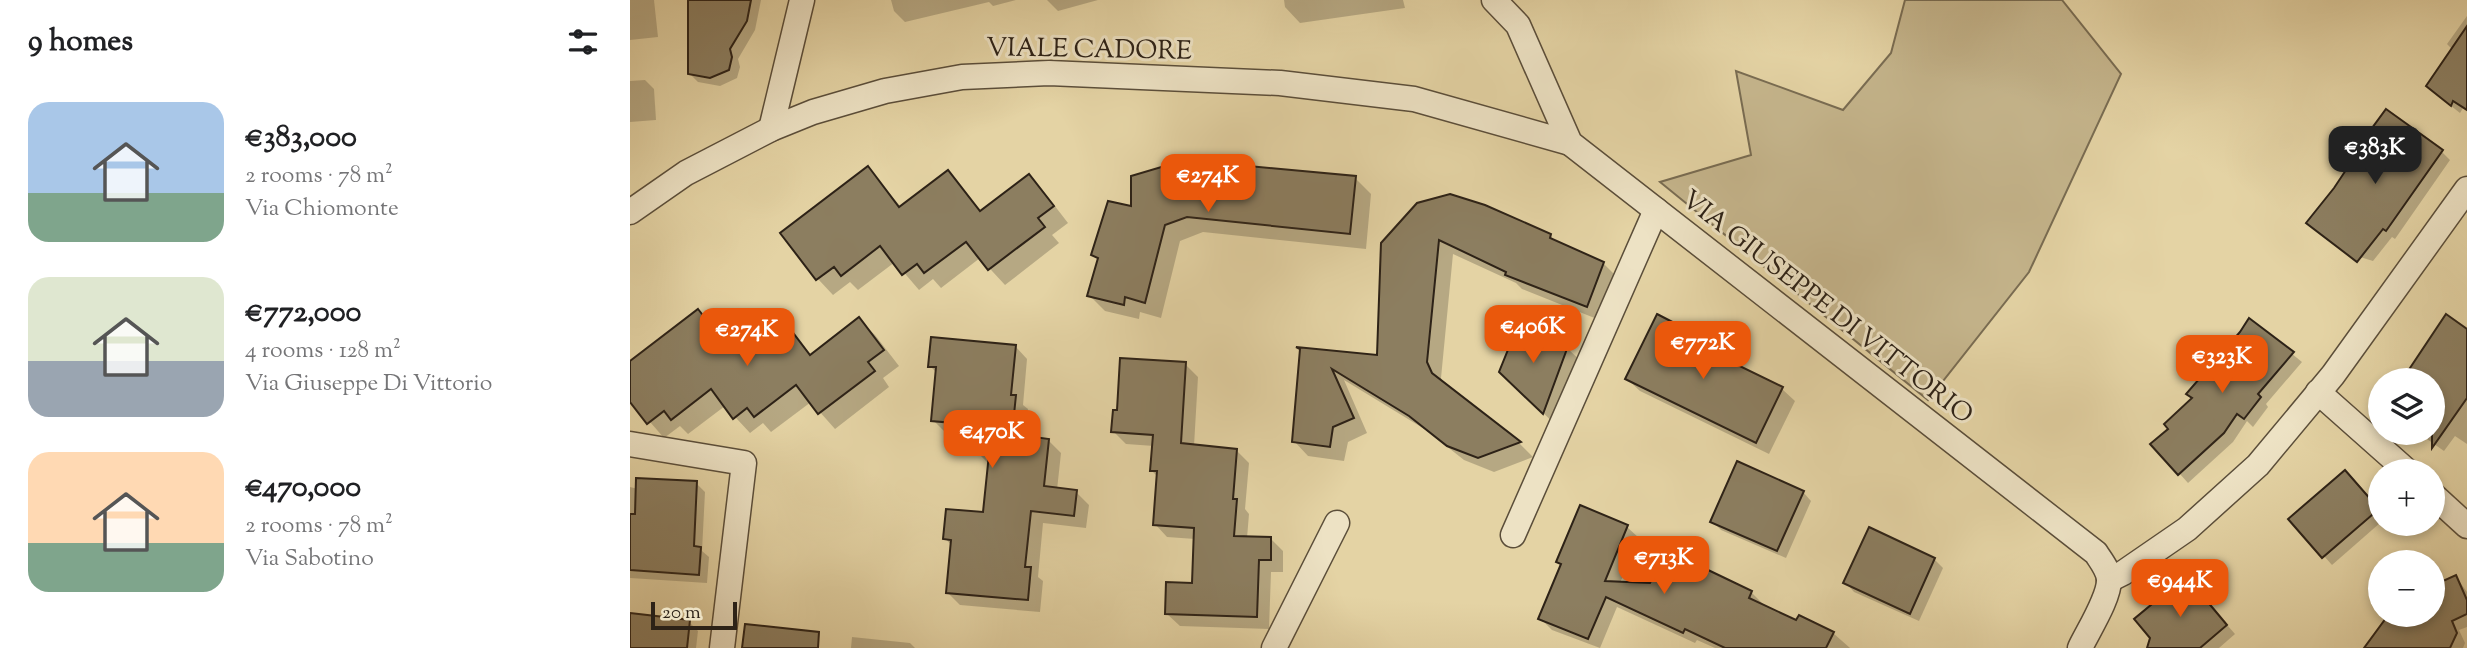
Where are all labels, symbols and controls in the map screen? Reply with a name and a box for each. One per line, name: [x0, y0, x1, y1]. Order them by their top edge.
text: 9 homes: [28, 21, 133, 64]
icon: filters: [564, 23, 602, 61]
street label: VIALE CADORE: [986, 30, 1192, 71]
text: €383,000: [245, 117, 357, 160]
pin: €383K: [2326, 127, 2424, 186]
icon: home: [84, 130, 168, 214]
text: €383K: [2345, 132, 2405, 165]
pin: €274K: [1159, 154, 1257, 214]
text: 2 rooms · 78 m²: [245, 160, 393, 193]
text: €274K: [1177, 160, 1239, 193]
street label: VIA GIUSEPPE DI VITTORIO: [1673, 182, 1980, 434]
text: Via Chiomonte: [245, 193, 399, 226]
text: €772,000: [245, 292, 361, 335]
icon: home: [84, 305, 168, 389]
pin: €406K: [1484, 306, 1582, 365]
pin: €274K: [698, 308, 796, 368]
text: €406K: [1501, 311, 1565, 344]
text: €274K: [716, 314, 778, 347]
pin: €772K: [1654, 322, 1752, 381]
text: €772K: [1671, 327, 1735, 360]
text: 4 rooms · 128 m²: [245, 335, 401, 368]
pin: €323K: [2173, 336, 2271, 395]
text: €323K: [2192, 341, 2252, 374]
text: Via Giuseppe Di Vittorio: [245, 368, 492, 401]
map controls: [2368, 368, 2445, 627]
button: layers: [2368, 368, 2445, 445]
pin: €470K: [943, 410, 1041, 470]
text: €470K: [960, 416, 1024, 449]
button: +: [2368, 459, 2445, 536]
text: €470,000: [245, 467, 361, 510]
icon: home: [84, 480, 168, 564]
text: 2 rooms · 78 m²: [245, 510, 393, 543]
pin: €713K: [1615, 536, 1713, 596]
text: €713K: [1634, 542, 1694, 575]
text: Via Sabotino: [245, 543, 374, 576]
button: −: [2368, 550, 2445, 627]
pin: €944K: [2131, 560, 2229, 619]
text: €944K: [2147, 565, 2213, 598]
scale bar: [651, 599, 737, 631]
text: 20 m: [662, 600, 701, 627]

